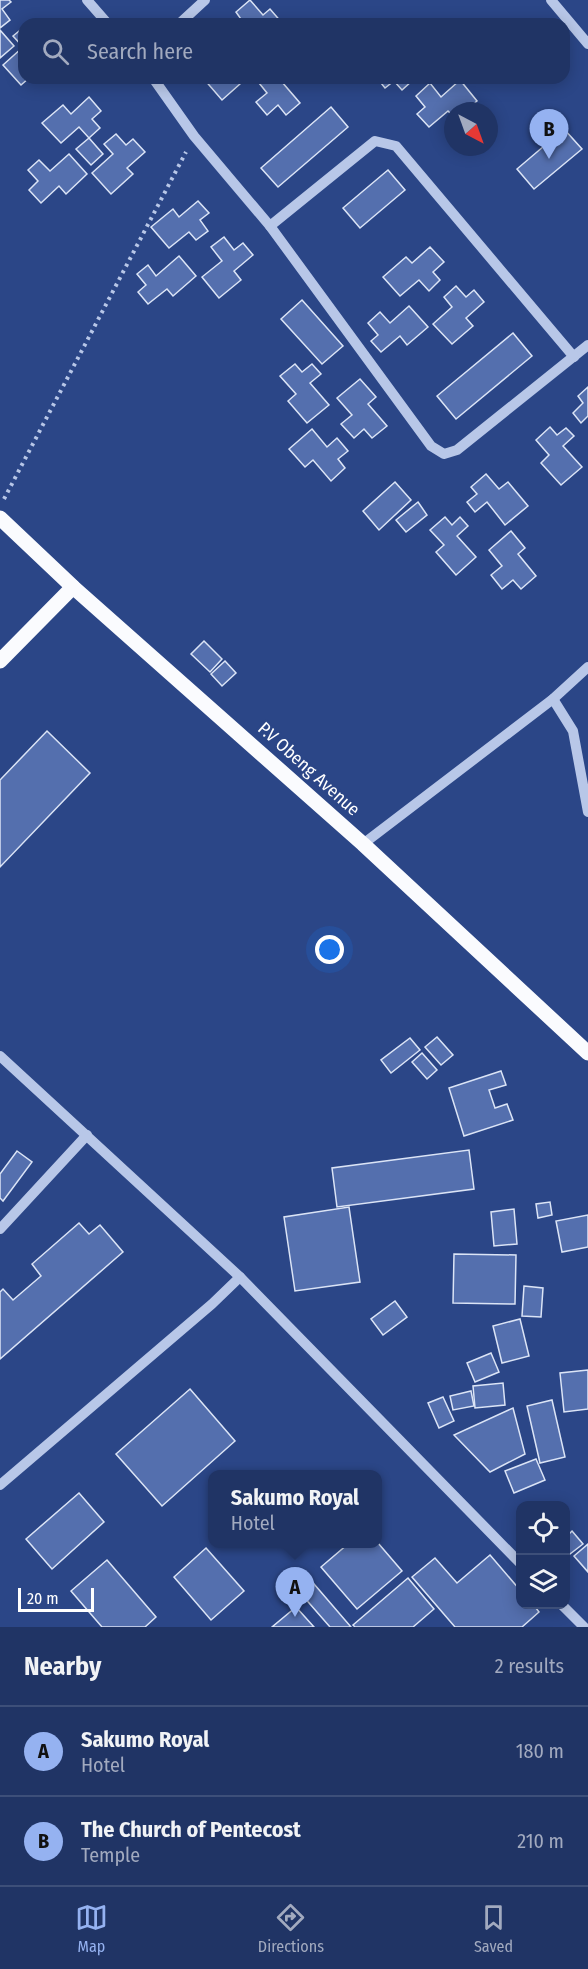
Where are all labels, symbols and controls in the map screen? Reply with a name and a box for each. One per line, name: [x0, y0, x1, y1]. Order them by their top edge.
search box: [18, 18, 570, 84]
icon: search: [39, 35, 72, 68]
text: Search here: [87, 38, 193, 65]
north arrow: [444, 102, 498, 156]
pin: B: [530, 110, 568, 159]
street label: P.V Obeng Avenue: [253, 717, 365, 821]
your location: [315, 935, 344, 964]
popup: [208, 1470, 382, 1548]
text: Sakumo Royal: [231, 1484, 359, 1511]
map controls: [516, 1501, 570, 1609]
button: locate: [516, 1501, 570, 1555]
text: Hotel: [231, 1511, 275, 1535]
button: layers: [516, 1555, 570, 1609]
pin: A: [276, 1568, 314, 1617]
scale bar: [18, 1585, 94, 1612]
text: 20 m: [27, 1589, 58, 1608]
text: Nearby: [24, 1651, 101, 1682]
text: 2 results: [495, 1654, 564, 1678]
text: Sakumo Royal: [81, 1726, 209, 1753]
text: A: [38, 1739, 49, 1763]
text: 180 m: [516, 1739, 564, 1763]
text: Hotel: [81, 1753, 125, 1777]
text: The Church of Pentecost: [81, 1816, 301, 1843]
text: B: [38, 1829, 49, 1853]
text: 210 m: [517, 1829, 564, 1853]
text: Temple: [81, 1843, 140, 1867]
tab: Map: [75, 1901, 108, 1956]
tab: Directions: [258, 1901, 324, 1956]
tab: Saved: [474, 1901, 513, 1956]

